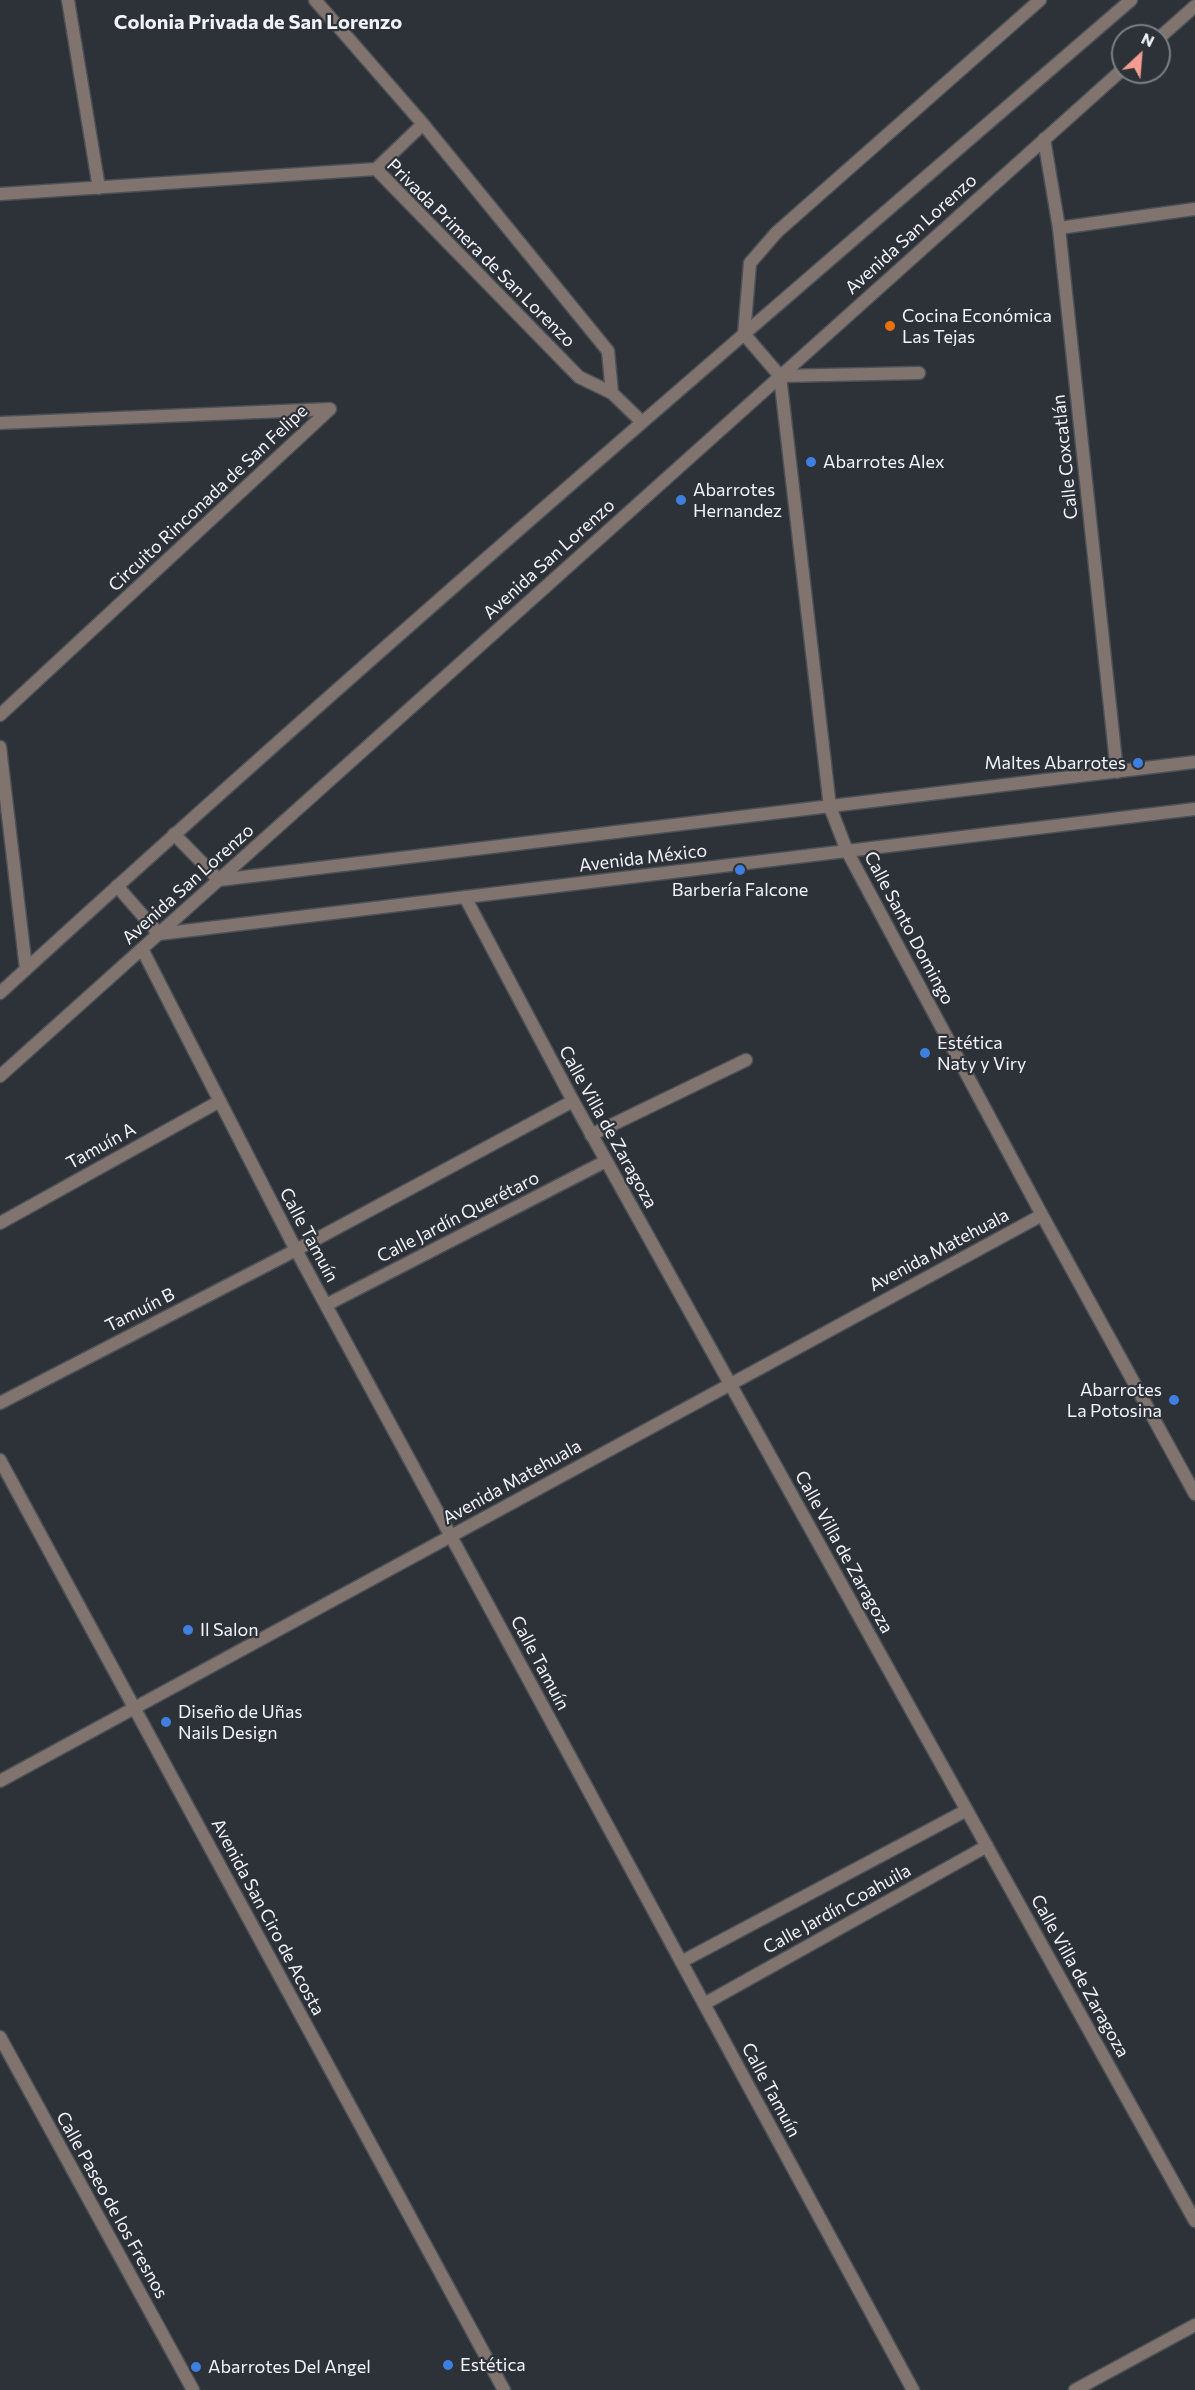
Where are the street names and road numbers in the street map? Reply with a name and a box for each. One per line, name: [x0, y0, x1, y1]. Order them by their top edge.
street label: Privada Primera de San Lorenzo: [382, 154, 580, 352]
street label: Avenida San Lorenzo: [841, 169, 981, 299]
street label: Calle Coxcatlán: [1048, 393, 1082, 521]
street label: Circuito Rinconada de San Felipe: [104, 400, 312, 596]
street label: Avenida San Lorenzo: [479, 494, 619, 624]
street label: Avenida San Lorenzo: [118, 819, 258, 949]
street label: Avenida México: [578, 839, 708, 877]
street label: Calle Santo Domingo: [859, 848, 959, 1008]
street label: Calle Villa de Zaragoza: [554, 1042, 662, 1212]
street label: Tamuín A: [63, 1118, 139, 1174]
street label: Calle Jardín Querétaro: [373, 1167, 543, 1267]
street label: Calle Tamuín: [275, 1184, 343, 1286]
street label: Avenida Matehuala: [865, 1204, 1013, 1296]
street label: Tamuín B: [102, 1283, 178, 1337]
street label: Avenida Matehuala: [439, 1435, 585, 1529]
street label: Calle Villa de Zaragoza: [790, 1467, 898, 1637]
street label: Calle Tamuín: [506, 1612, 574, 1714]
street label: Avenida San Ciro de Acosta: [207, 1815, 329, 2019]
street label: Calle Jardín Coahuila: [759, 1859, 915, 1959]
street label: Calle Villa de Zaragoza: [1026, 1891, 1134, 2061]
street label: Calle Tamuín: [737, 2039, 805, 2141]
street label: Calle Paseo de los Fresnos: [52, 2108, 172, 2302]

